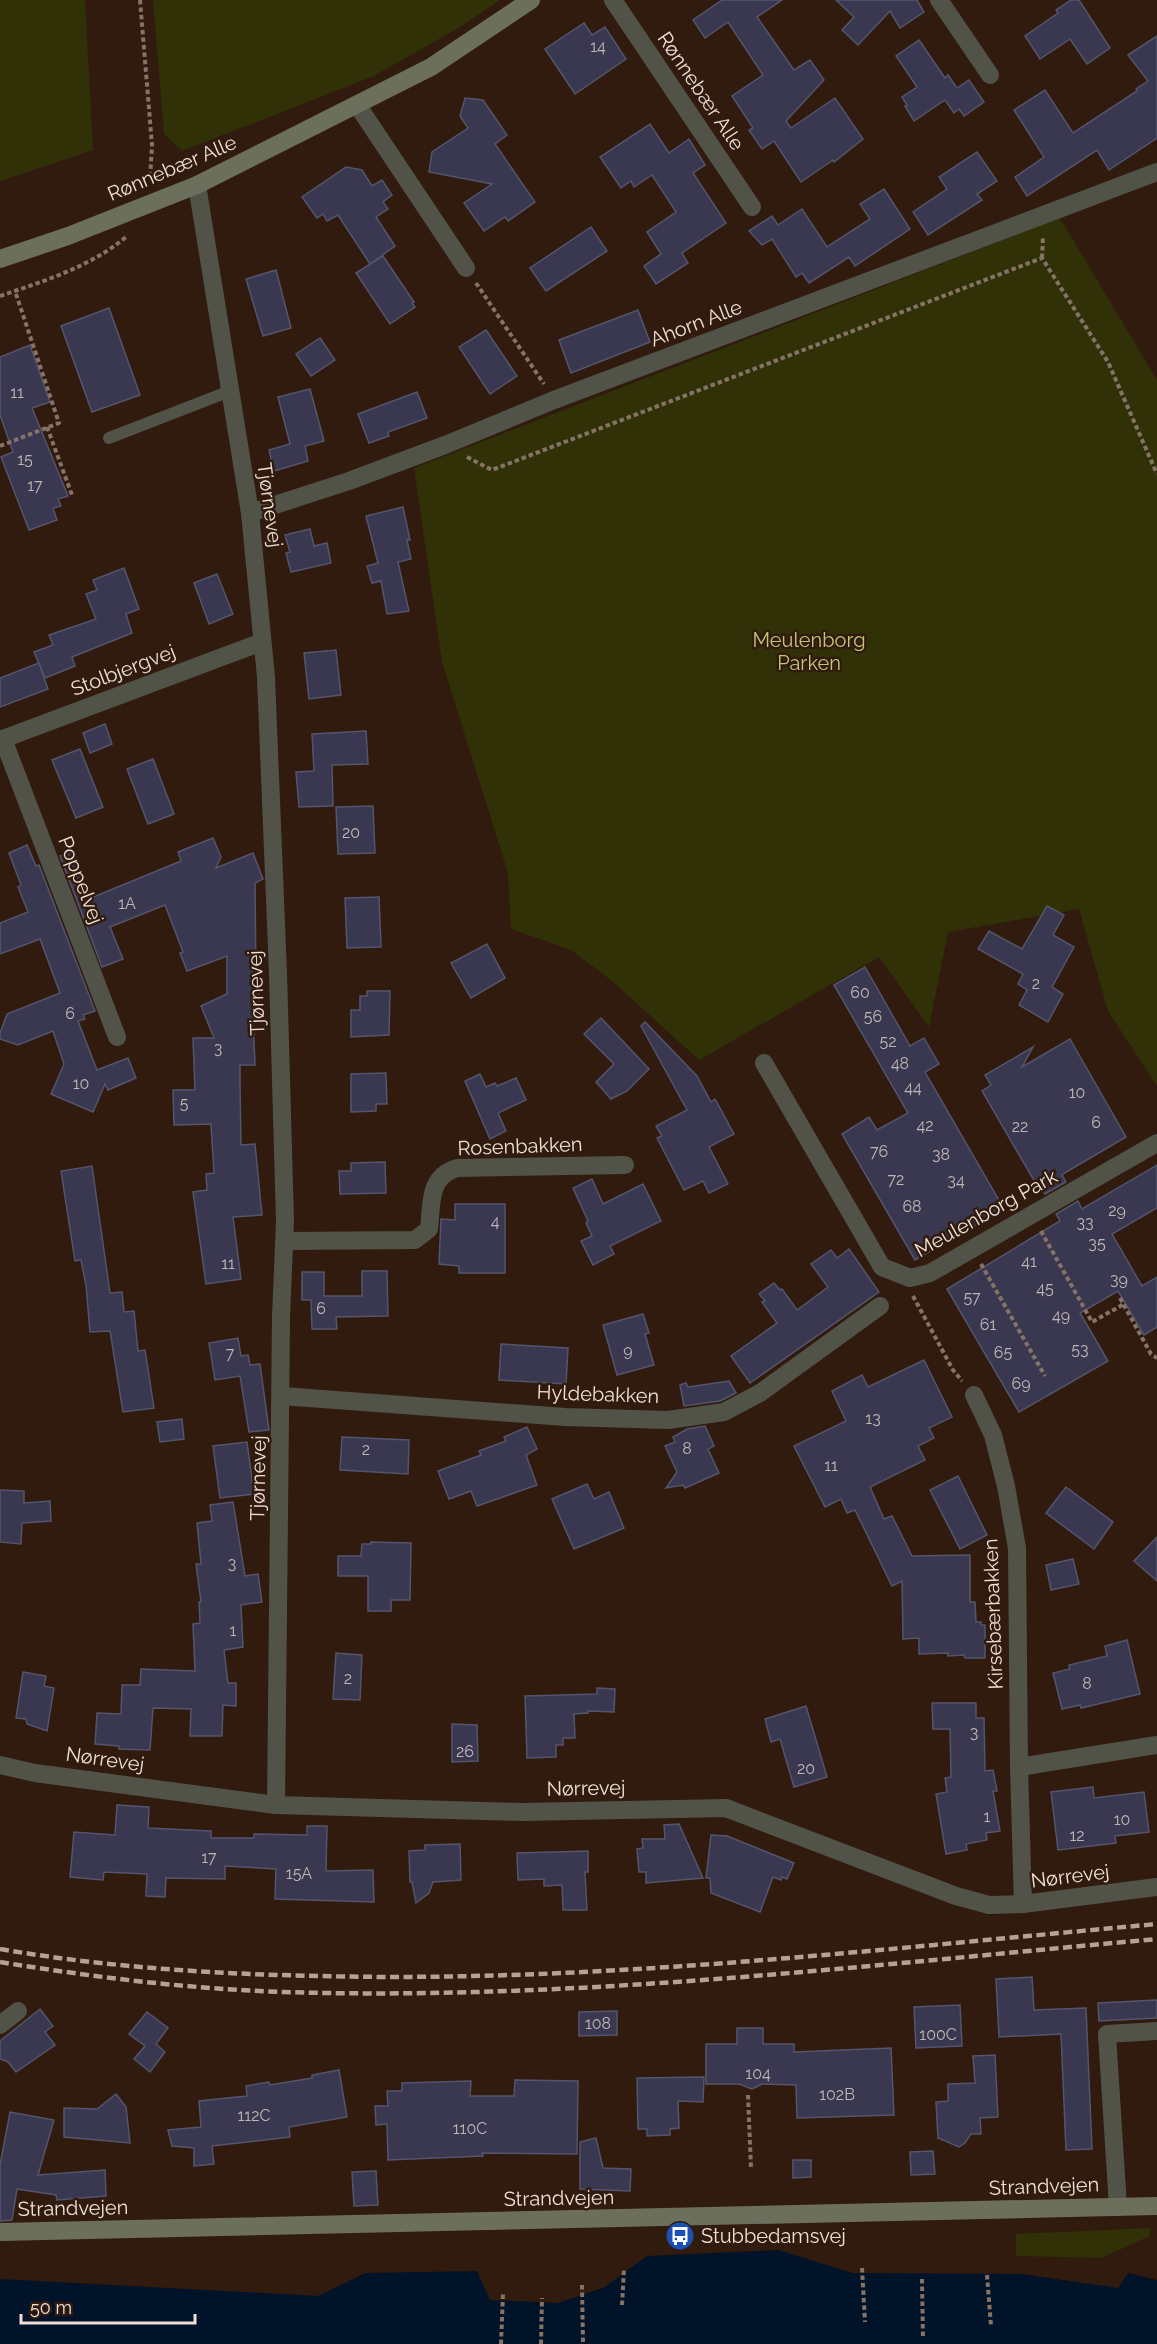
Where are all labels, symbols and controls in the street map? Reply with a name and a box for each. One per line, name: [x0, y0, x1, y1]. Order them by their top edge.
street label: Rønnebær Alle: [653, 27, 750, 155]
house number: 14: [590, 37, 606, 56]
street label: Rønnebær Alle: [104, 130, 240, 206]
street label: Ahorn Alle: [647, 294, 746, 351]
house number: 11: [10, 383, 24, 402]
house number: 15: [17, 450, 33, 469]
street label: Tjørnevej: [252, 461, 288, 549]
house number: 17: [27, 476, 43, 495]
park label: Meulenborg Parken: [752, 628, 866, 675]
street label: Stolbjergvej: [67, 639, 179, 701]
house number: 20: [342, 823, 360, 842]
street label: Poppelvej: [53, 833, 109, 927]
house number: 1A: [118, 894, 136, 913]
street label: Tjørnevej: [243, 950, 269, 1036]
house number: 2: [1032, 974, 1040, 993]
house number: 60: [850, 983, 870, 1002]
house number: 6: [65, 1004, 75, 1023]
house number: 56: [864, 1007, 882, 1026]
house number: 52: [879, 1032, 897, 1051]
house number: 3: [214, 1039, 222, 1058]
house number: 48: [891, 1054, 909, 1073]
house number: 10: [73, 1074, 89, 1093]
house number: 44: [904, 1078, 922, 1097]
house number: 10: [1069, 1083, 1085, 1102]
house number: 5: [180, 1094, 189, 1113]
house number: 6: [1091, 1113, 1101, 1132]
house number: 42: [916, 1116, 934, 1135]
house number: 22: [1012, 1117, 1028, 1136]
street label: Rosenbakken: [457, 1132, 583, 1160]
house number: 76: [870, 1142, 888, 1161]
house number: 38: [932, 1145, 950, 1164]
street label: Meulenborg Park: [911, 1164, 1062, 1262]
house number: 72: [888, 1170, 904, 1189]
house number: 34: [947, 1171, 965, 1190]
house number: 68: [902, 1197, 922, 1216]
house number: 29: [1108, 1201, 1126, 1220]
house number: 4: [491, 1212, 500, 1231]
house number: 33: [1076, 1213, 1094, 1232]
house number: 35: [1088, 1234, 1106, 1253]
house number: 41: [1021, 1252, 1037, 1271]
house number: 11: [221, 1254, 235, 1273]
house number: 39: [1110, 1270, 1128, 1289]
house number: 45: [1036, 1279, 1054, 1298]
house number: 57: [963, 1288, 981, 1307]
house number: 6: [316, 1299, 326, 1318]
house number: 49: [1052, 1306, 1070, 1325]
house number: 61: [980, 1315, 996, 1334]
house number: 53: [1071, 1340, 1089, 1359]
house number: 9: [623, 1341, 633, 1360]
house number: 65: [994, 1343, 1012, 1362]
house number: 7: [226, 1344, 235, 1363]
house number: 69: [1011, 1374, 1031, 1393]
street label: Hyldebakken: [536, 1380, 660, 1408]
house number: 13: [865, 1409, 881, 1428]
street label: Tjørnevej: [245, 1435, 271, 1521]
house number: 8: [682, 1439, 692, 1458]
house number: 2: [362, 1440, 370, 1459]
house number: 11: [824, 1456, 838, 1475]
street label: Kirsebærbakken: [978, 1538, 1008, 1690]
house number: 3: [228, 1554, 236, 1573]
house number: 1: [230, 1621, 237, 1640]
house number: 2: [344, 1669, 352, 1688]
house number: 8: [1082, 1674, 1092, 1693]
house number: 3: [970, 1723, 978, 1742]
street label: Nørrevej: [64, 1742, 146, 1776]
house number: 26: [456, 1742, 474, 1761]
house number: 20: [797, 1759, 815, 1778]
street label: Nørrevej: [546, 1775, 626, 1801]
house number: 1: [984, 1807, 991, 1826]
house number: 10: [1114, 1810, 1130, 1829]
house number: 12: [1069, 1826, 1085, 1845]
house number: 17: [201, 1848, 217, 1867]
street label: Nørrevej: [1029, 1859, 1111, 1893]
house number: 15A: [286, 1864, 312, 1883]
house number: 108: [585, 2014, 611, 2033]
house number: 100C: [919, 2025, 957, 2044]
house number: 104: [745, 2064, 771, 2083]
house number: 102B: [819, 2085, 855, 2104]
house number: 112C: [237, 2106, 271, 2125]
house number: 110C: [453, 2119, 487, 2138]
street label: Strandvejen: [988, 2172, 1100, 2200]
street label: Strandvejen: [504, 2185, 614, 2211]
street label: Strandvejen: [18, 2195, 128, 2221]
bus stop icon: Stubbedamsvej: [664, 2220, 696, 2252]
place label: Stubbedamsvej: [701, 2224, 846, 2248]
scale bar: [21, 2287, 195, 2325]
text: 50 m: [30, 2297, 72, 2318]

